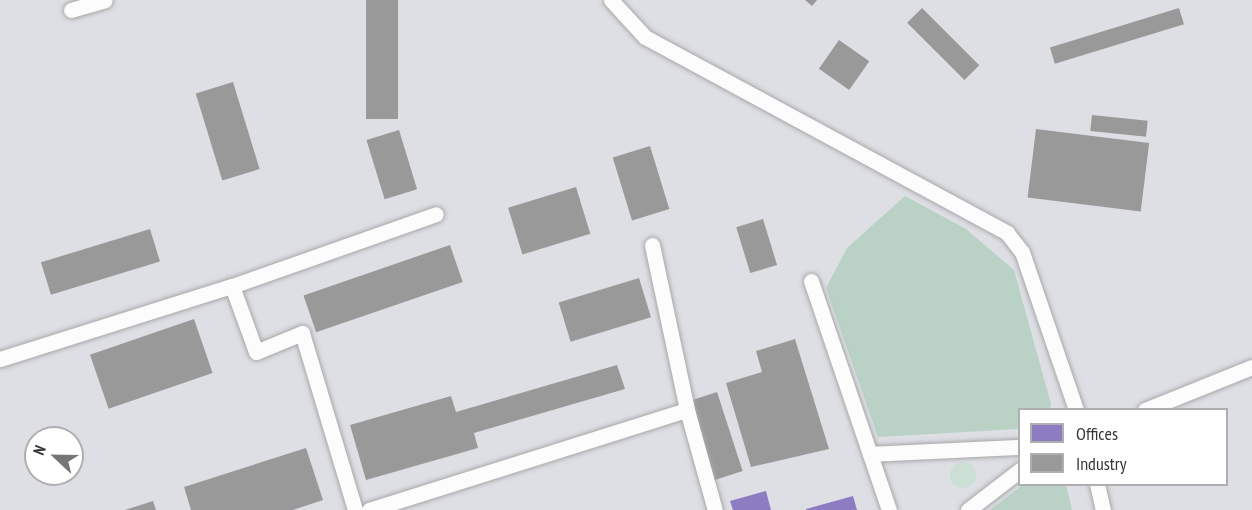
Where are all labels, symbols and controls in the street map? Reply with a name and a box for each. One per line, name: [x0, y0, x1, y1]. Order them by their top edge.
legend: [1018, 408, 1228, 486]
text: Offices: [1076, 422, 1118, 445]
north arrow: [24, 426, 84, 486]
text: N: [28, 442, 50, 458]
text: Industry: [1076, 452, 1126, 475]

